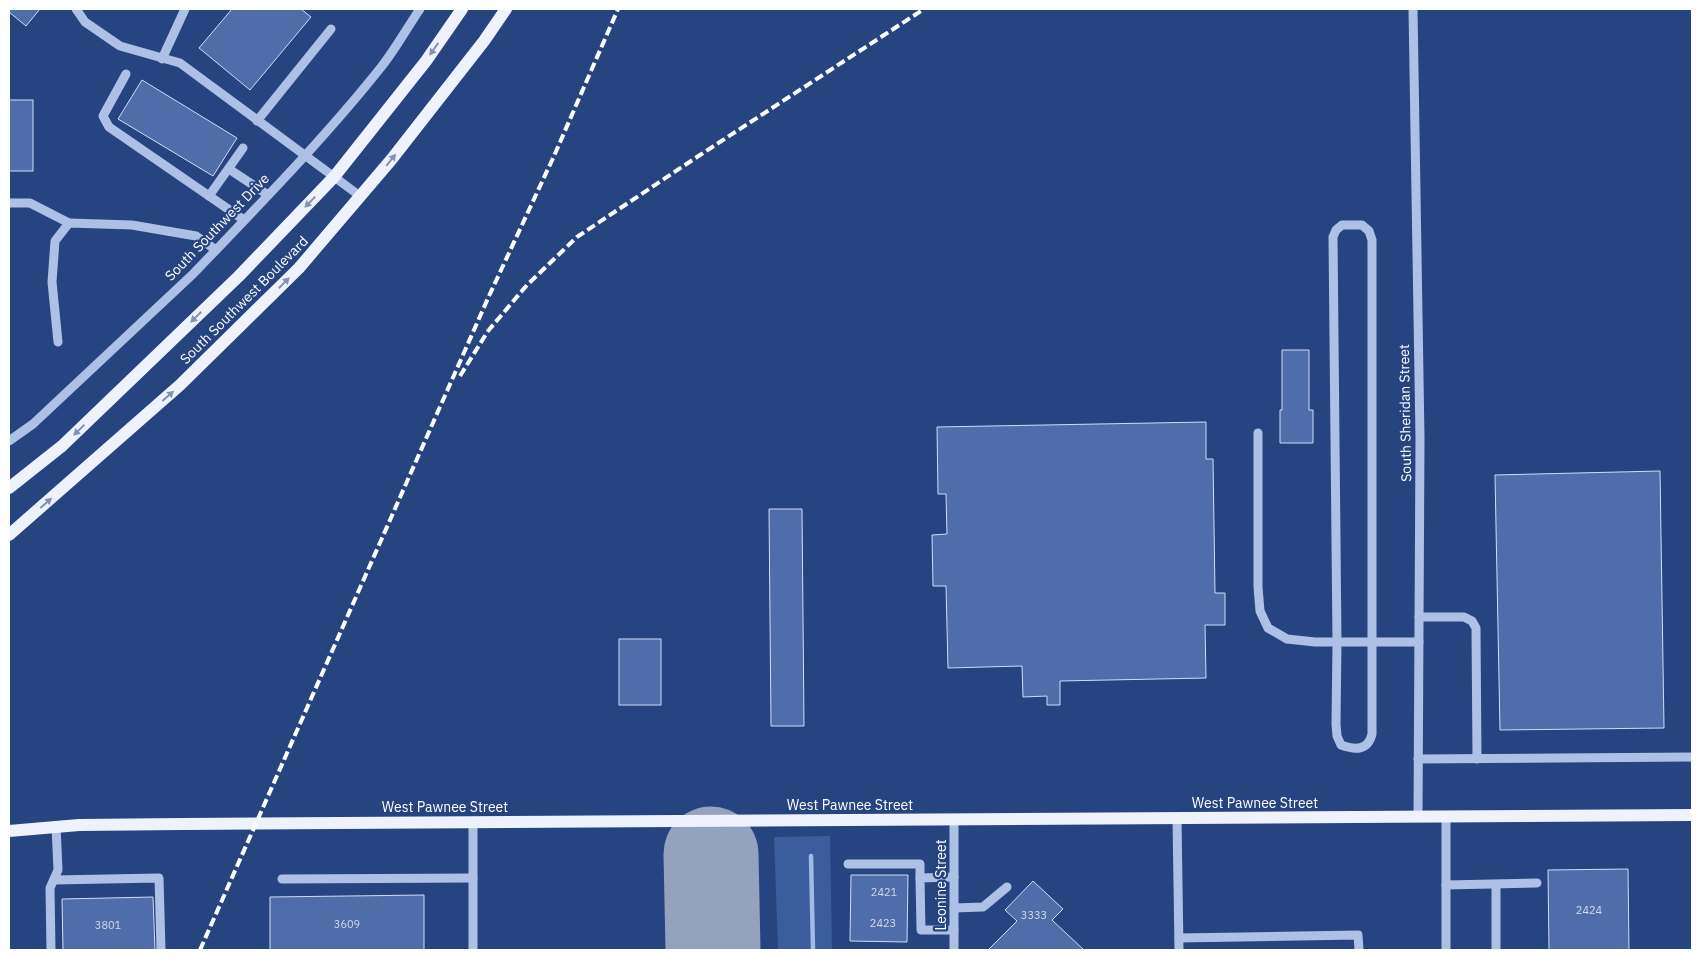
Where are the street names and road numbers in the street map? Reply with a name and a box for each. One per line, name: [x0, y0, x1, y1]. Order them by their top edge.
street label: South Southwest Drive: [161, 169, 273, 285]
street label: South Southwest Boulevard: [176, 232, 312, 368]
street label: South Sheridan Street: [1395, 344, 1415, 482]
street label: West Pawnee Street: [1192, 794, 1318, 812]
street label: West Pawnee Street: [787, 796, 913, 814]
street label: West Pawnee Street: [382, 798, 508, 816]
street label: Leonine Street: [932, 839, 950, 931]

